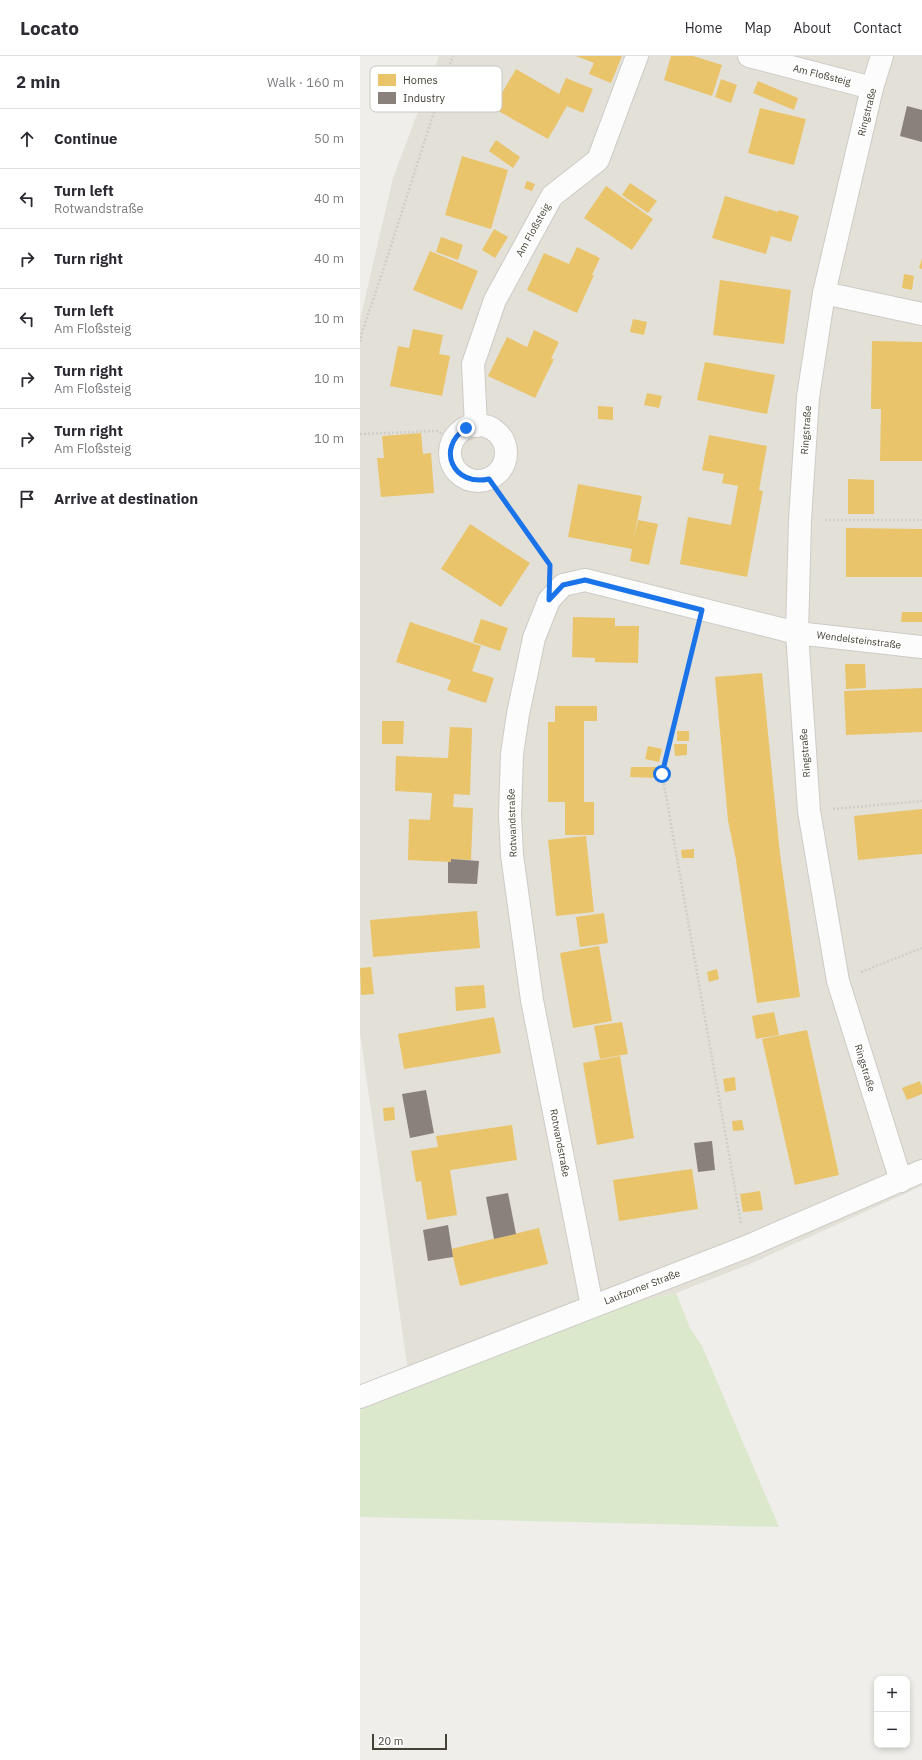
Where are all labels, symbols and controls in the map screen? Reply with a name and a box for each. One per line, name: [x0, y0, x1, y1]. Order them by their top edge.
text: Locato: [20, 16, 79, 40]
text: Home: [685, 19, 722, 37]
text: Map: [744, 19, 771, 37]
text: About: [793, 19, 831, 37]
text: Contact: [853, 19, 902, 37]
street label: Am Floßsteig: [792, 62, 853, 89]
legend: [370, 66, 502, 112]
text: 2 min: [16, 71, 60, 93]
text: Homes: [403, 73, 438, 87]
text: Walk · 160 m: [267, 74, 344, 91]
street label: Ringstraße: [855, 86, 879, 137]
text: Industry: [403, 91, 446, 105]
icon: ahead: [16, 128, 38, 150]
text: Continue: [54, 129, 118, 148]
text: 50 m: [314, 130, 344, 147]
text: Turn left: [54, 181, 114, 200]
icon: left: [16, 188, 38, 210]
text: 40 m: [314, 190, 344, 207]
text: Rotwandstraße: [54, 200, 144, 217]
street label: Am Floßsteig: [513, 200, 553, 259]
icon: right: [16, 248, 38, 270]
text: Turn right: [54, 249, 123, 268]
text: 40 m: [314, 250, 344, 267]
text: Turn left: [54, 301, 114, 320]
icon: left: [16, 308, 38, 330]
text: 10 m: [314, 310, 344, 327]
text: Am Floßsteig: [54, 320, 131, 337]
text: Turn right: [54, 361, 123, 380]
icon: right: [16, 368, 38, 390]
text: 10 m: [314, 370, 344, 387]
text: Am Floßsteig: [54, 380, 131, 397]
street label: Ringstraße: [798, 405, 814, 455]
route end: [457, 419, 475, 437]
text: Turn right: [54, 421, 123, 440]
icon: right: [16, 428, 38, 450]
text: 10 m: [314, 430, 344, 447]
text: Am Floßsteig: [54, 440, 131, 457]
icon: arrive: [16, 488, 38, 510]
text: Arrive at destination: [54, 489, 198, 508]
street label: Wendelsteinstraße: [816, 628, 903, 652]
street label: Ringstraße: [797, 728, 813, 778]
route start: [653, 765, 671, 783]
street label: Rotwandstraße: [504, 788, 520, 858]
street label: Ringstraße: [852, 1043, 879, 1094]
street label: Rotwandstraße: [547, 1108, 573, 1179]
street label: Laufzorner Straße: [602, 1266, 682, 1307]
map controls: [874, 1676, 910, 1748]
button: +: [874, 1676, 910, 1712]
button: −: [874, 1712, 910, 1748]
scale bar: [372, 1732, 447, 1751]
text: 20 m: [378, 1734, 403, 1748]

